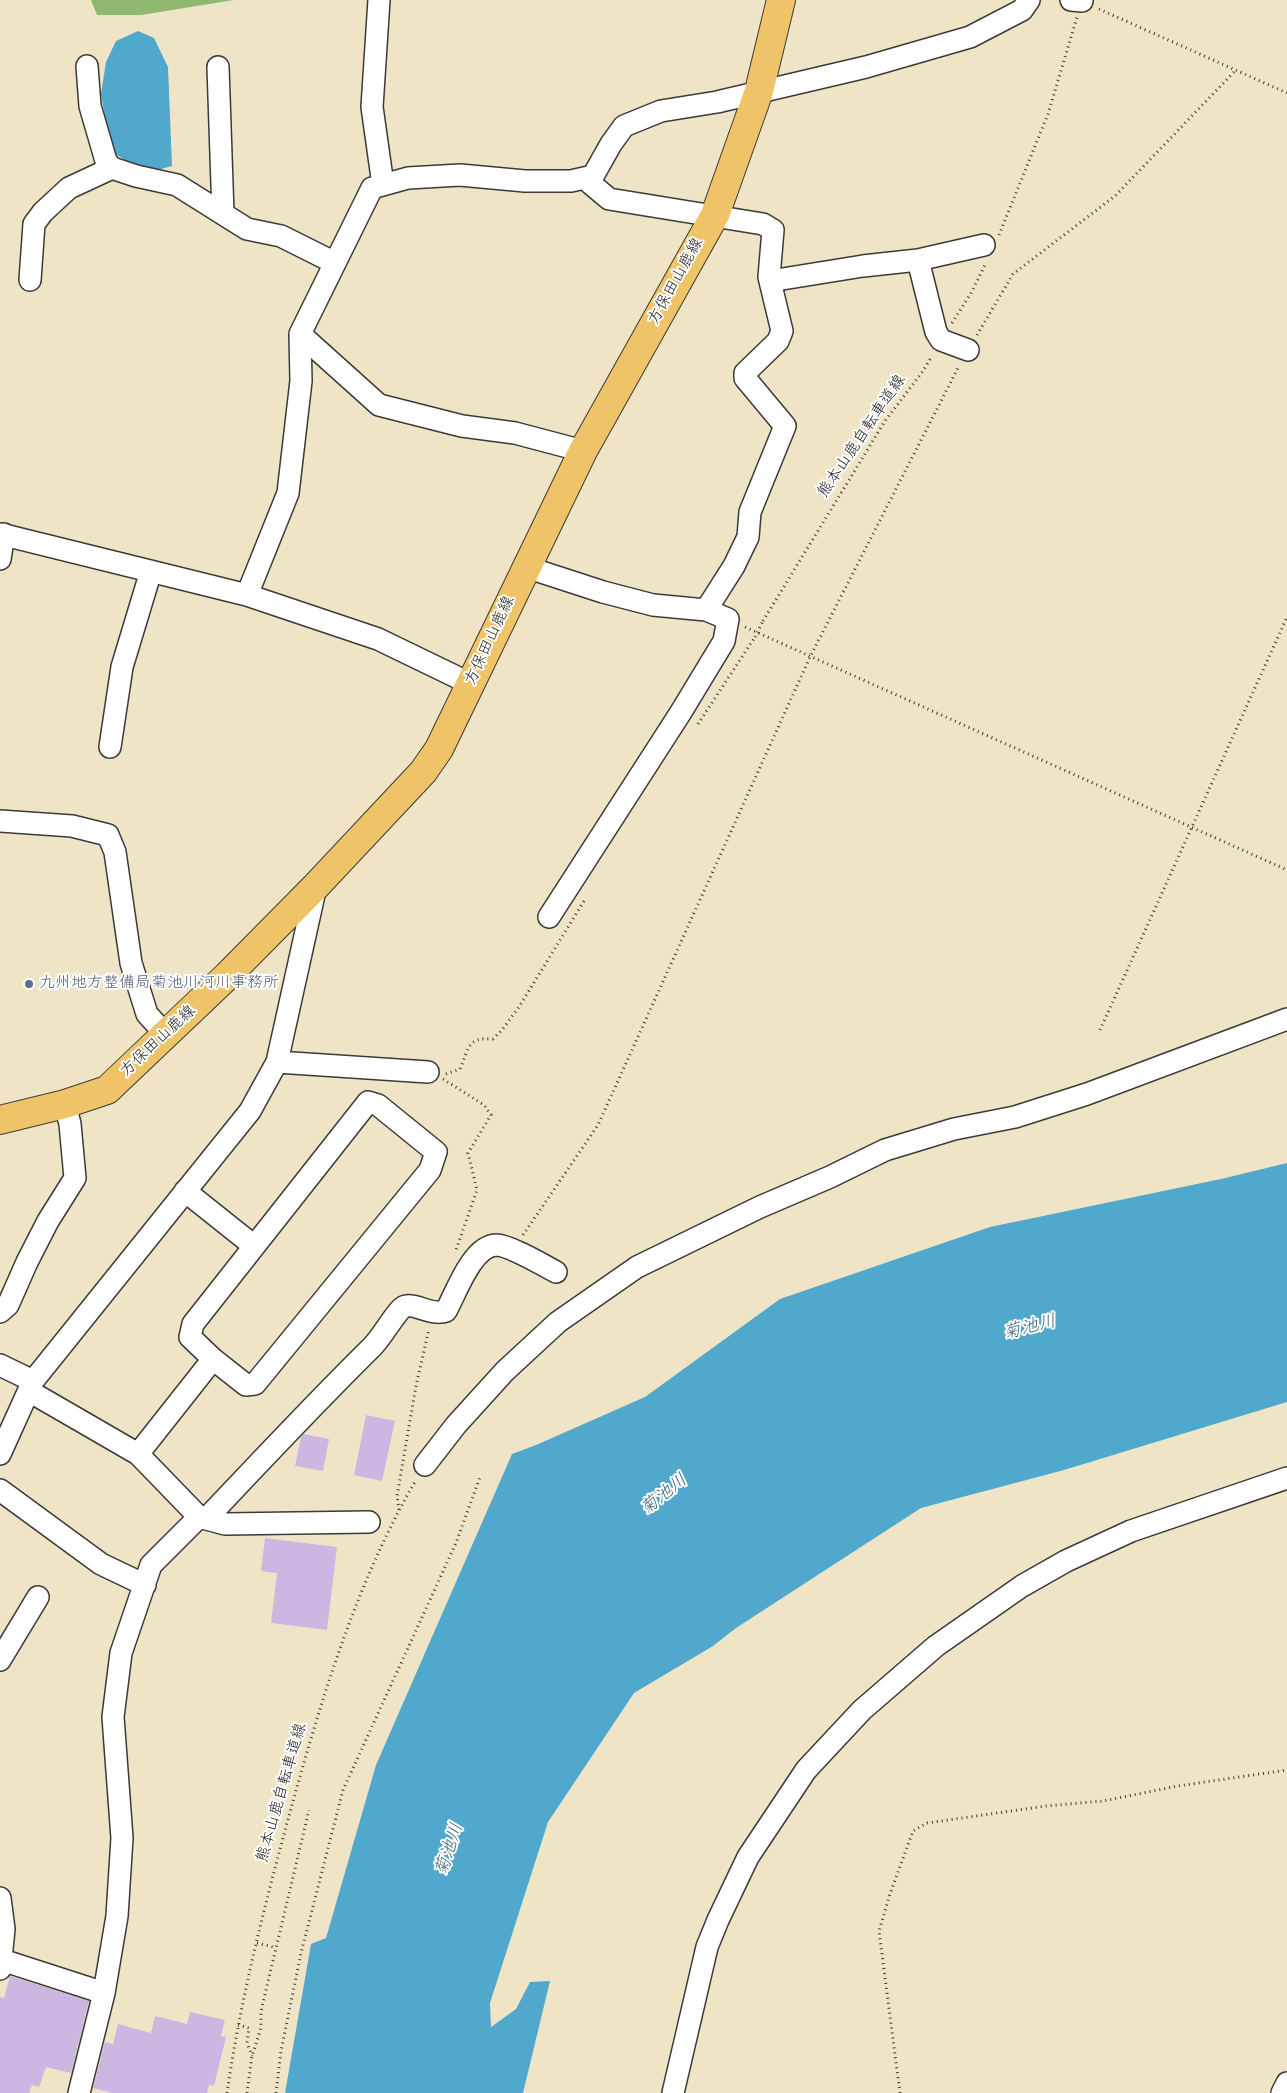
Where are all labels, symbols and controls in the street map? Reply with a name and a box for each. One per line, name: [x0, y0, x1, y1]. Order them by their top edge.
street label: 方保田山鹿線: [645, 235, 709, 329]
street label: 熊本山鹿自転車道線: [815, 372, 911, 502]
street label: 方保田山鹿線: [462, 593, 520, 689]
place label: 九州地方整備局菊池川河川事務所: [39, 974, 279, 994]
marker: 九州地方整備局菊池川河川事務所: [23, 978, 35, 990]
street label: 方保田山鹿線: [117, 1002, 201, 1082]
water label: 菊池川: [1001, 1312, 1059, 1346]
water label: 菊池川: [637, 1471, 693, 1521]
street label: 熊本山鹿自転車道線: [254, 1721, 312, 1865]
water label: 菊池川: [432, 1821, 470, 1879]

